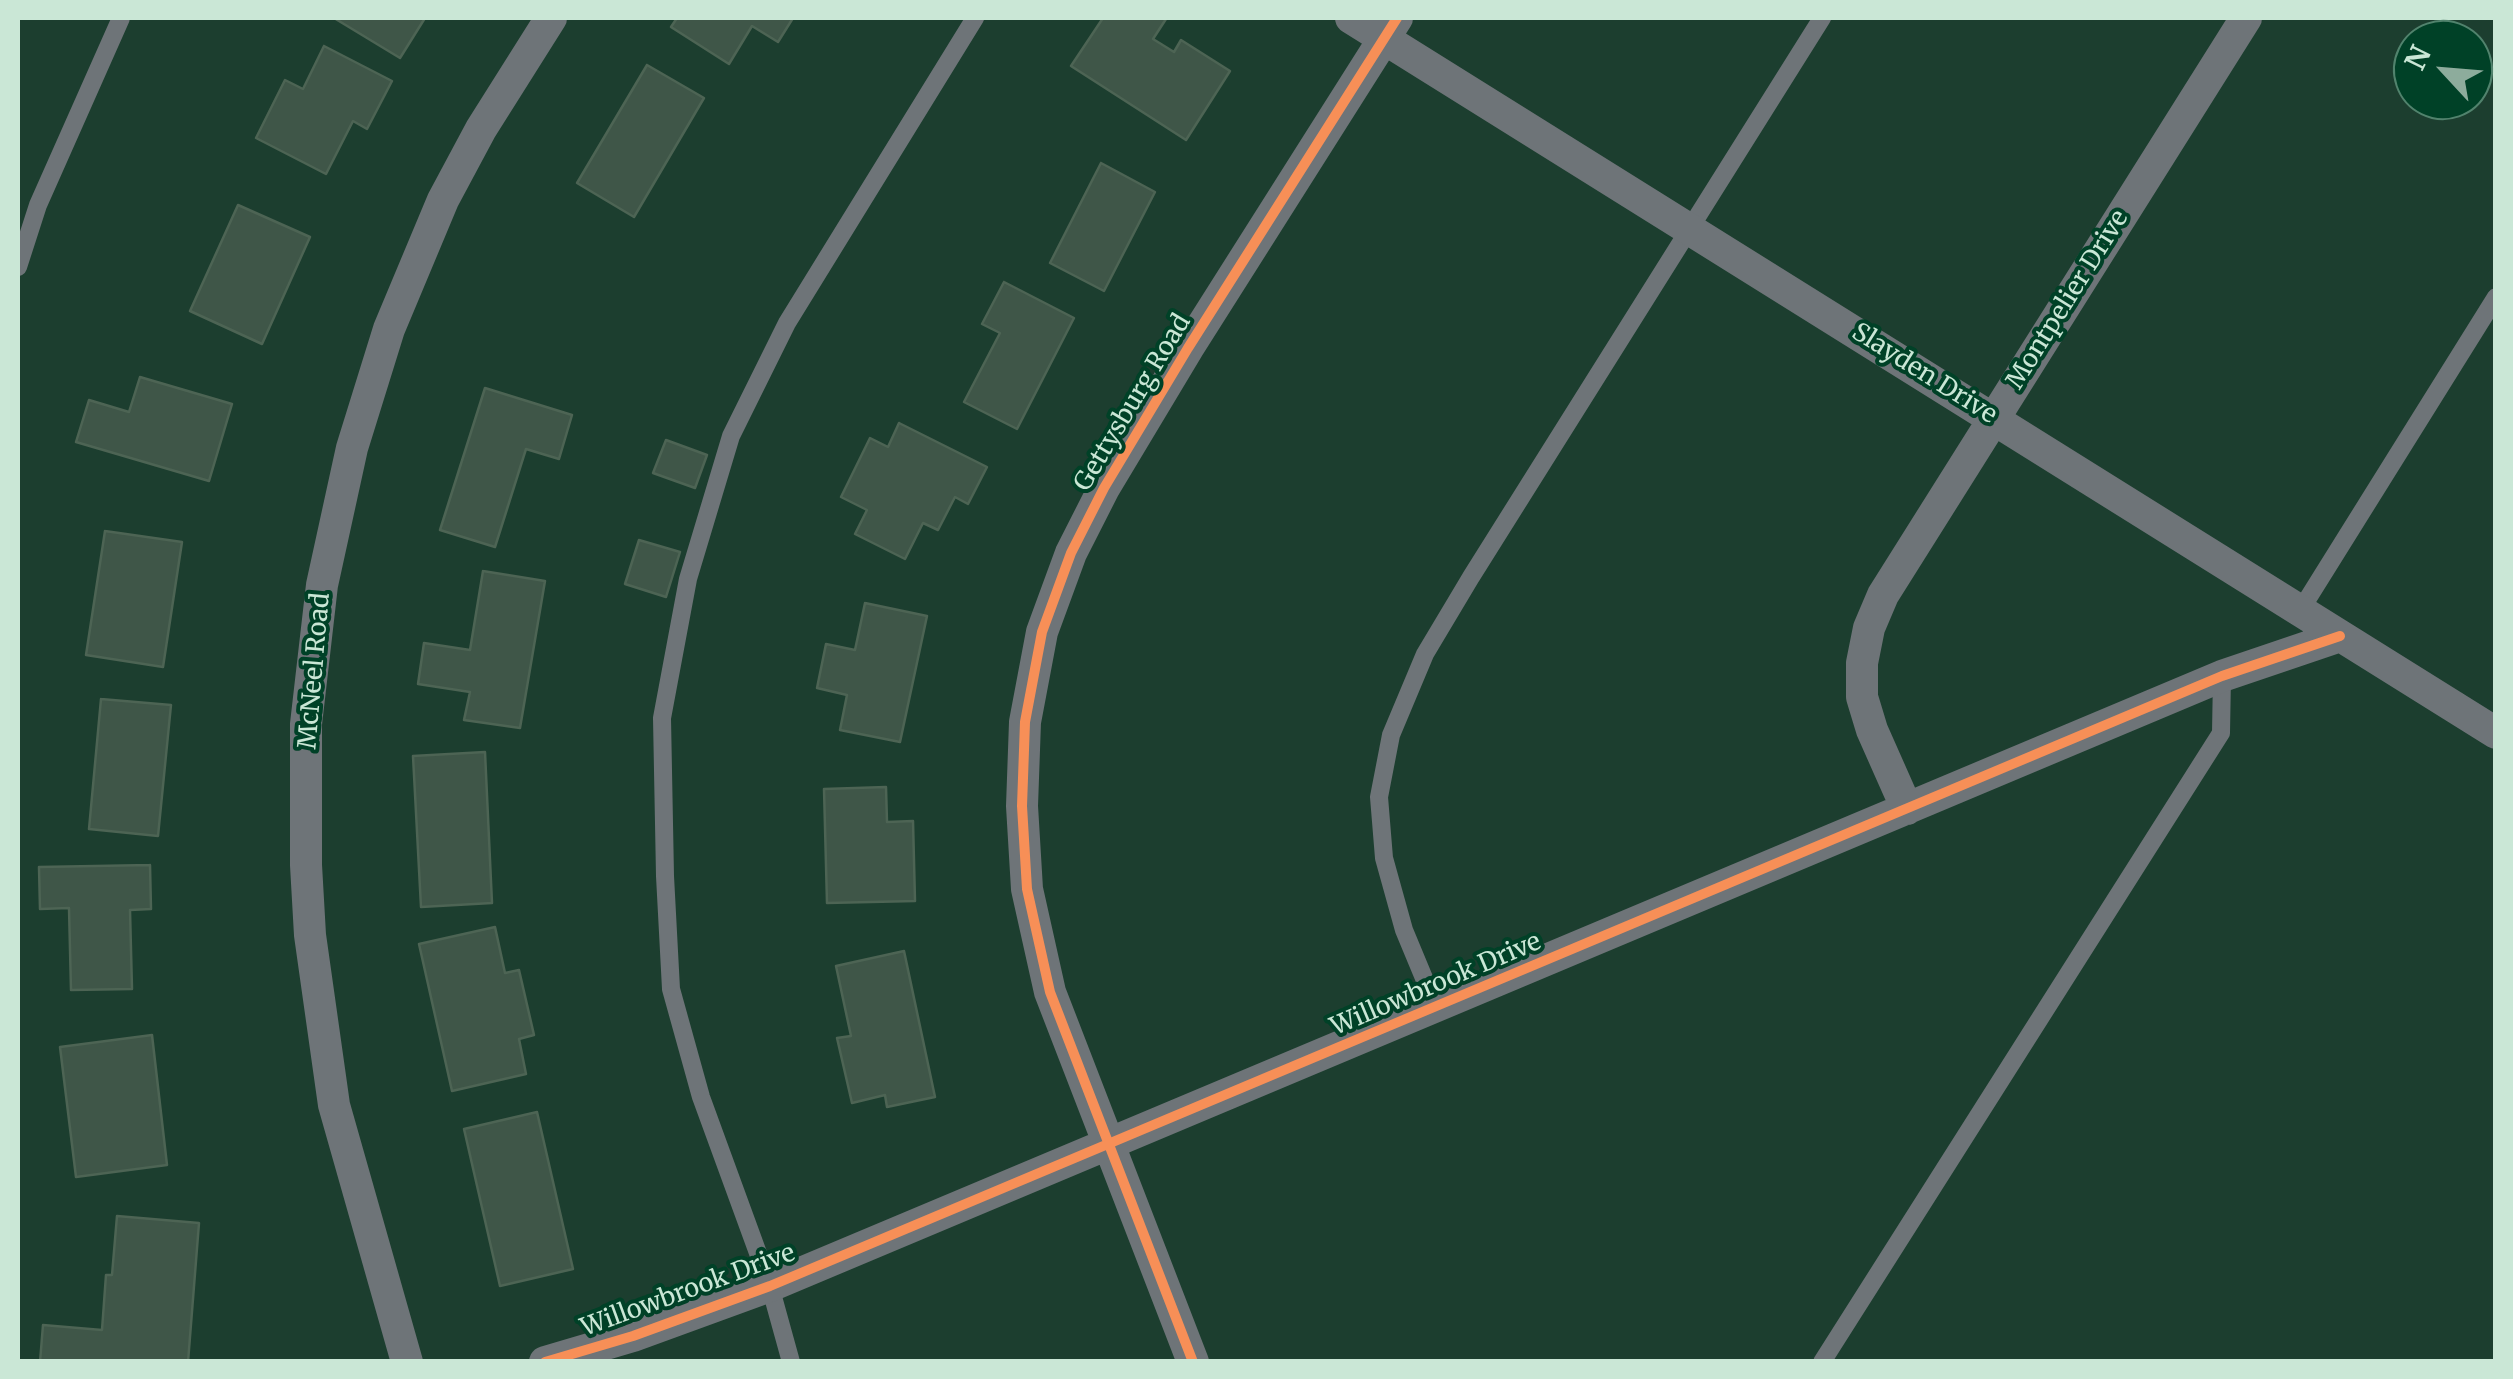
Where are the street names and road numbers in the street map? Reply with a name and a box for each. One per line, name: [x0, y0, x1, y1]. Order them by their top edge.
street label: Montpelier Drive: [2001, 205, 2135, 395]
street label: Gettysburg Road: [1068, 309, 1198, 497]
street label: Slayden Drive: [1846, 317, 2002, 431]
street label: McNeel Road: [293, 592, 337, 750]
street label: Willowbrook Drive: [1326, 927, 1546, 1043]
street label: Willowbrook Drive: [577, 1238, 799, 1344]

